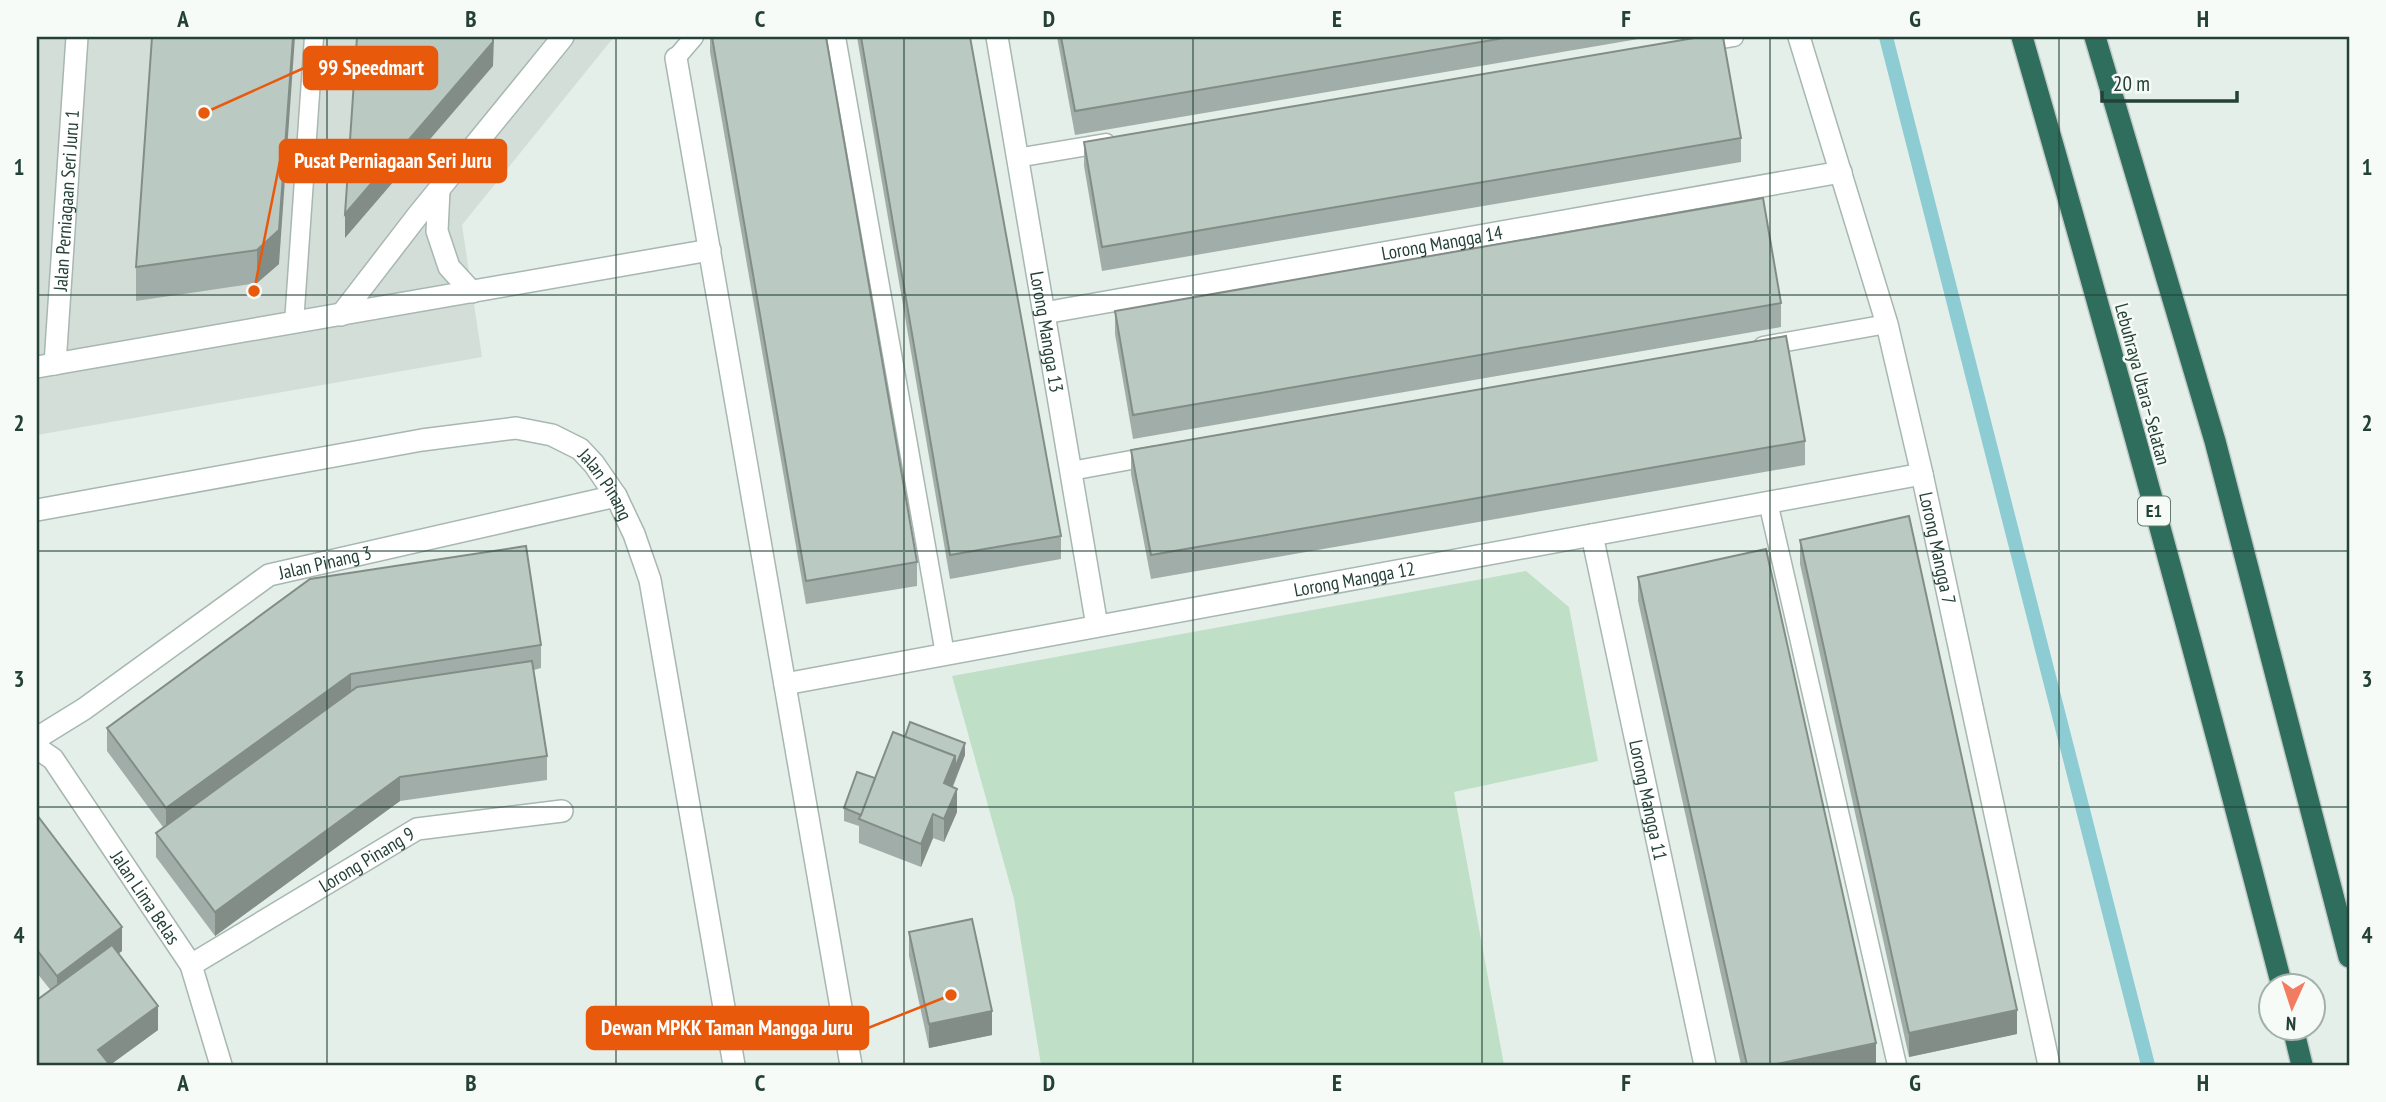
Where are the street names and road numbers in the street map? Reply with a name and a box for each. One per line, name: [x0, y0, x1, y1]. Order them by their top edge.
street label: Jalan Perniagaan Seri Juru 1: [48, 109, 84, 293]
street label: Lorong Mangga 14: [1379, 220, 1505, 265]
street label: Lorong Mangga 13: [1025, 269, 1069, 394]
street label: Lebuhraya Utara–Selatan: [2110, 301, 2176, 467]
street label: Jalan Pinang: [573, 442, 638, 524]
street label: Lorong Mangga 7: [1914, 490, 1962, 606]
road number: E1: [2138, 496, 2170, 526]
street label: Jalan Pinang 3: [275, 540, 374, 585]
street label: Lorong Mangga 12: [1292, 556, 1417, 602]
street label: Lorong Mangga 11: [1624, 738, 1673, 862]
street label: Lorong Pinang 9: [315, 821, 419, 897]
street label: Jalan Lima Belas: [105, 845, 186, 949]

